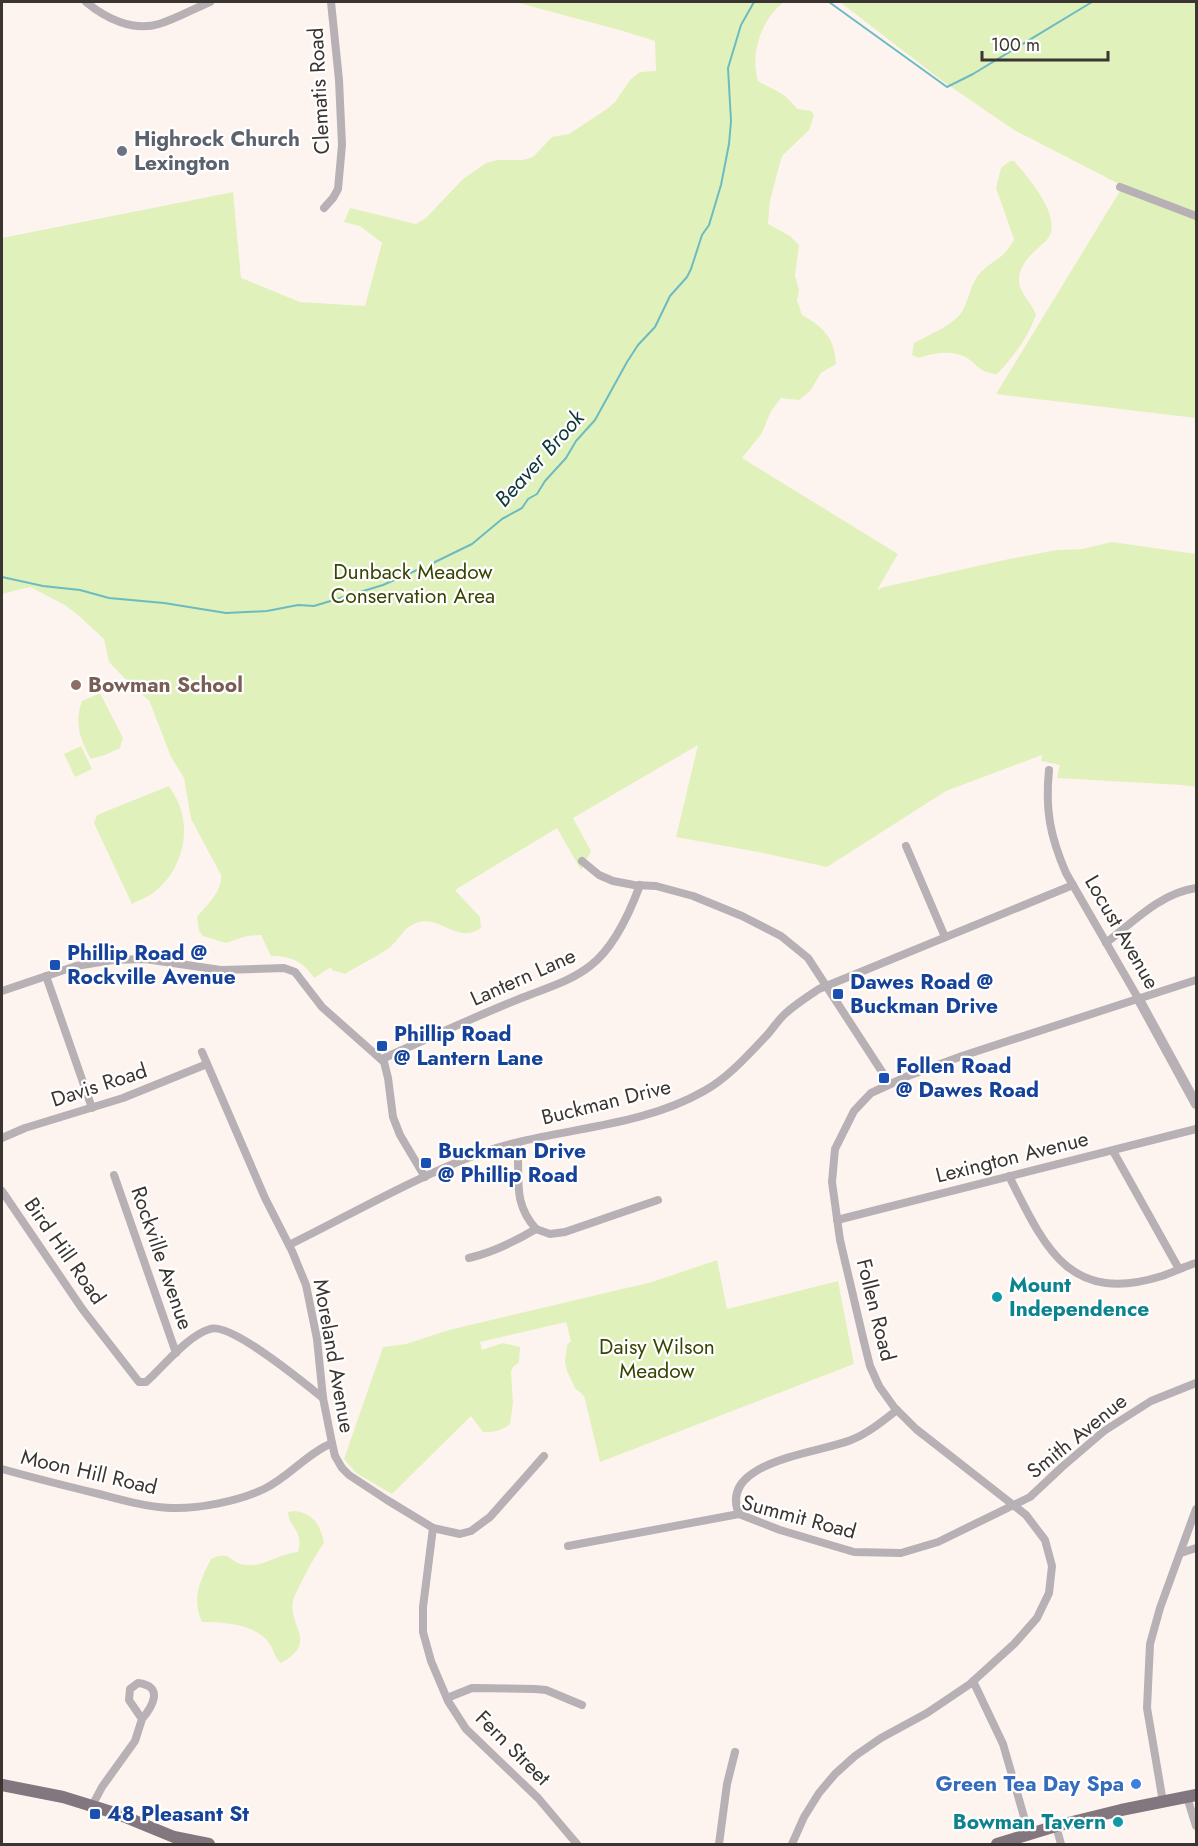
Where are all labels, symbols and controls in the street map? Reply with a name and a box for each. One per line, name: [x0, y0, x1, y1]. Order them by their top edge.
scale bar: [982, 24, 1108, 62]
street label: Clematis Road: [301, 27, 337, 155]
text: 100 m: [991, 32, 1040, 58]
place label: Highrock Church Lexington: [134, 124, 300, 178]
marker: Highrock Church Lexington: [115, 144, 129, 158]
water label: Beaver Brook: [487, 401, 592, 514]
park label: Dunback Meadow Conservation Area: [331, 557, 495, 611]
place label: Bowman School: [88, 670, 243, 700]
marker: Bowman School: [69, 678, 83, 692]
street label: Locust Avenue: [1077, 869, 1167, 995]
place label: Phillip Road @ Rockville Avenue: [67, 938, 236, 992]
street label: Lantern Lane: [466, 940, 581, 1014]
marker: Phillip Road @ Rockville Avenue: [48, 958, 62, 972]
place label: Dawes Road @ Buckman Drive: [850, 967, 998, 1021]
marker: Dawes Road @ Buckman Drive: [831, 987, 845, 1001]
place label: Phillip Road @ Lantern Lane: [394, 1019, 543, 1073]
marker: Phillip Road @ Lantern Lane: [375, 1039, 389, 1053]
place label: Follen Road @ Dawes Road: [896, 1051, 1039, 1105]
street label: Davis Road: [47, 1055, 151, 1115]
street label: Buckman Drive: [538, 1071, 674, 1133]
marker: Follen Road @ Dawes Road: [877, 1071, 891, 1085]
street label: Lexington Avenue: [932, 1123, 1092, 1190]
place label: Buckman Drive @ Phillip Road: [438, 1136, 586, 1190]
marker: Buckman Drive @ Phillip Road: [419, 1156, 433, 1170]
street label: Rockville Avenue: [123, 1182, 201, 1334]
street label: Bird Hill Road: [17, 1191, 113, 1311]
street label: Follen Road: [849, 1256, 903, 1364]
place label: Mount Independence: [1009, 1270, 1149, 1324]
street label: Moreland Avenue: [306, 1277, 362, 1436]
marker: Mount Independence: [990, 1290, 1004, 1304]
park label: Daisy Wilson Meadow: [599, 1332, 715, 1386]
street label: Smith Avenue: [1020, 1386, 1134, 1486]
street label: Moon Hill Road: [18, 1442, 160, 1502]
street label: Summit Road: [738, 1487, 860, 1547]
street label: Fern Street: [469, 1704, 557, 1792]
place label: Green Tea Day Spa: [936, 1769, 1124, 1799]
marker: Green Tea Day Spa: [1129, 1777, 1143, 1791]
place label: 48 Pleasant St: [107, 1799, 249, 1829]
marker: 48 Pleasant St: [88, 1807, 102, 1821]
place label: Bowman Tavern: [953, 1807, 1106, 1837]
marker: Bowman Tavern: [1111, 1815, 1125, 1829]

